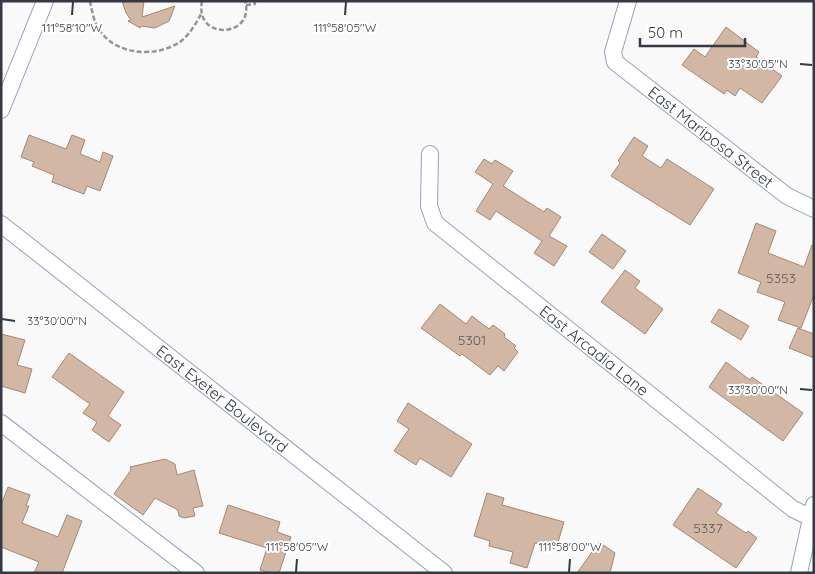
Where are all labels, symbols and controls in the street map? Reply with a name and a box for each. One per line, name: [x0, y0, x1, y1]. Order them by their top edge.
scale bar: [640, 15, 745, 47]
text: 111°58'10"W: [42, 20, 103, 35]
text: 111°58'05"W: [314, 20, 377, 35]
text: 50 m: [648, 23, 683, 42]
text: 33°30'05"N: [728, 56, 788, 71]
street label: East Mariposa Street: [644, 82, 778, 192]
house number: 5353: [766, 269, 796, 287]
street label: East Arcadia Lane: [536, 301, 653, 400]
text: 33°30'00"N: [27, 313, 87, 328]
house number: 5301: [458, 331, 486, 349]
street label: East Exeter Boulevard: [153, 340, 292, 457]
text: 33°30'00"N: [728, 382, 788, 397]
house number: 5337: [693, 519, 723, 537]
text: 111°58'05"W: [266, 539, 329, 554]
text: 111°58'00"W: [538, 539, 602, 554]

